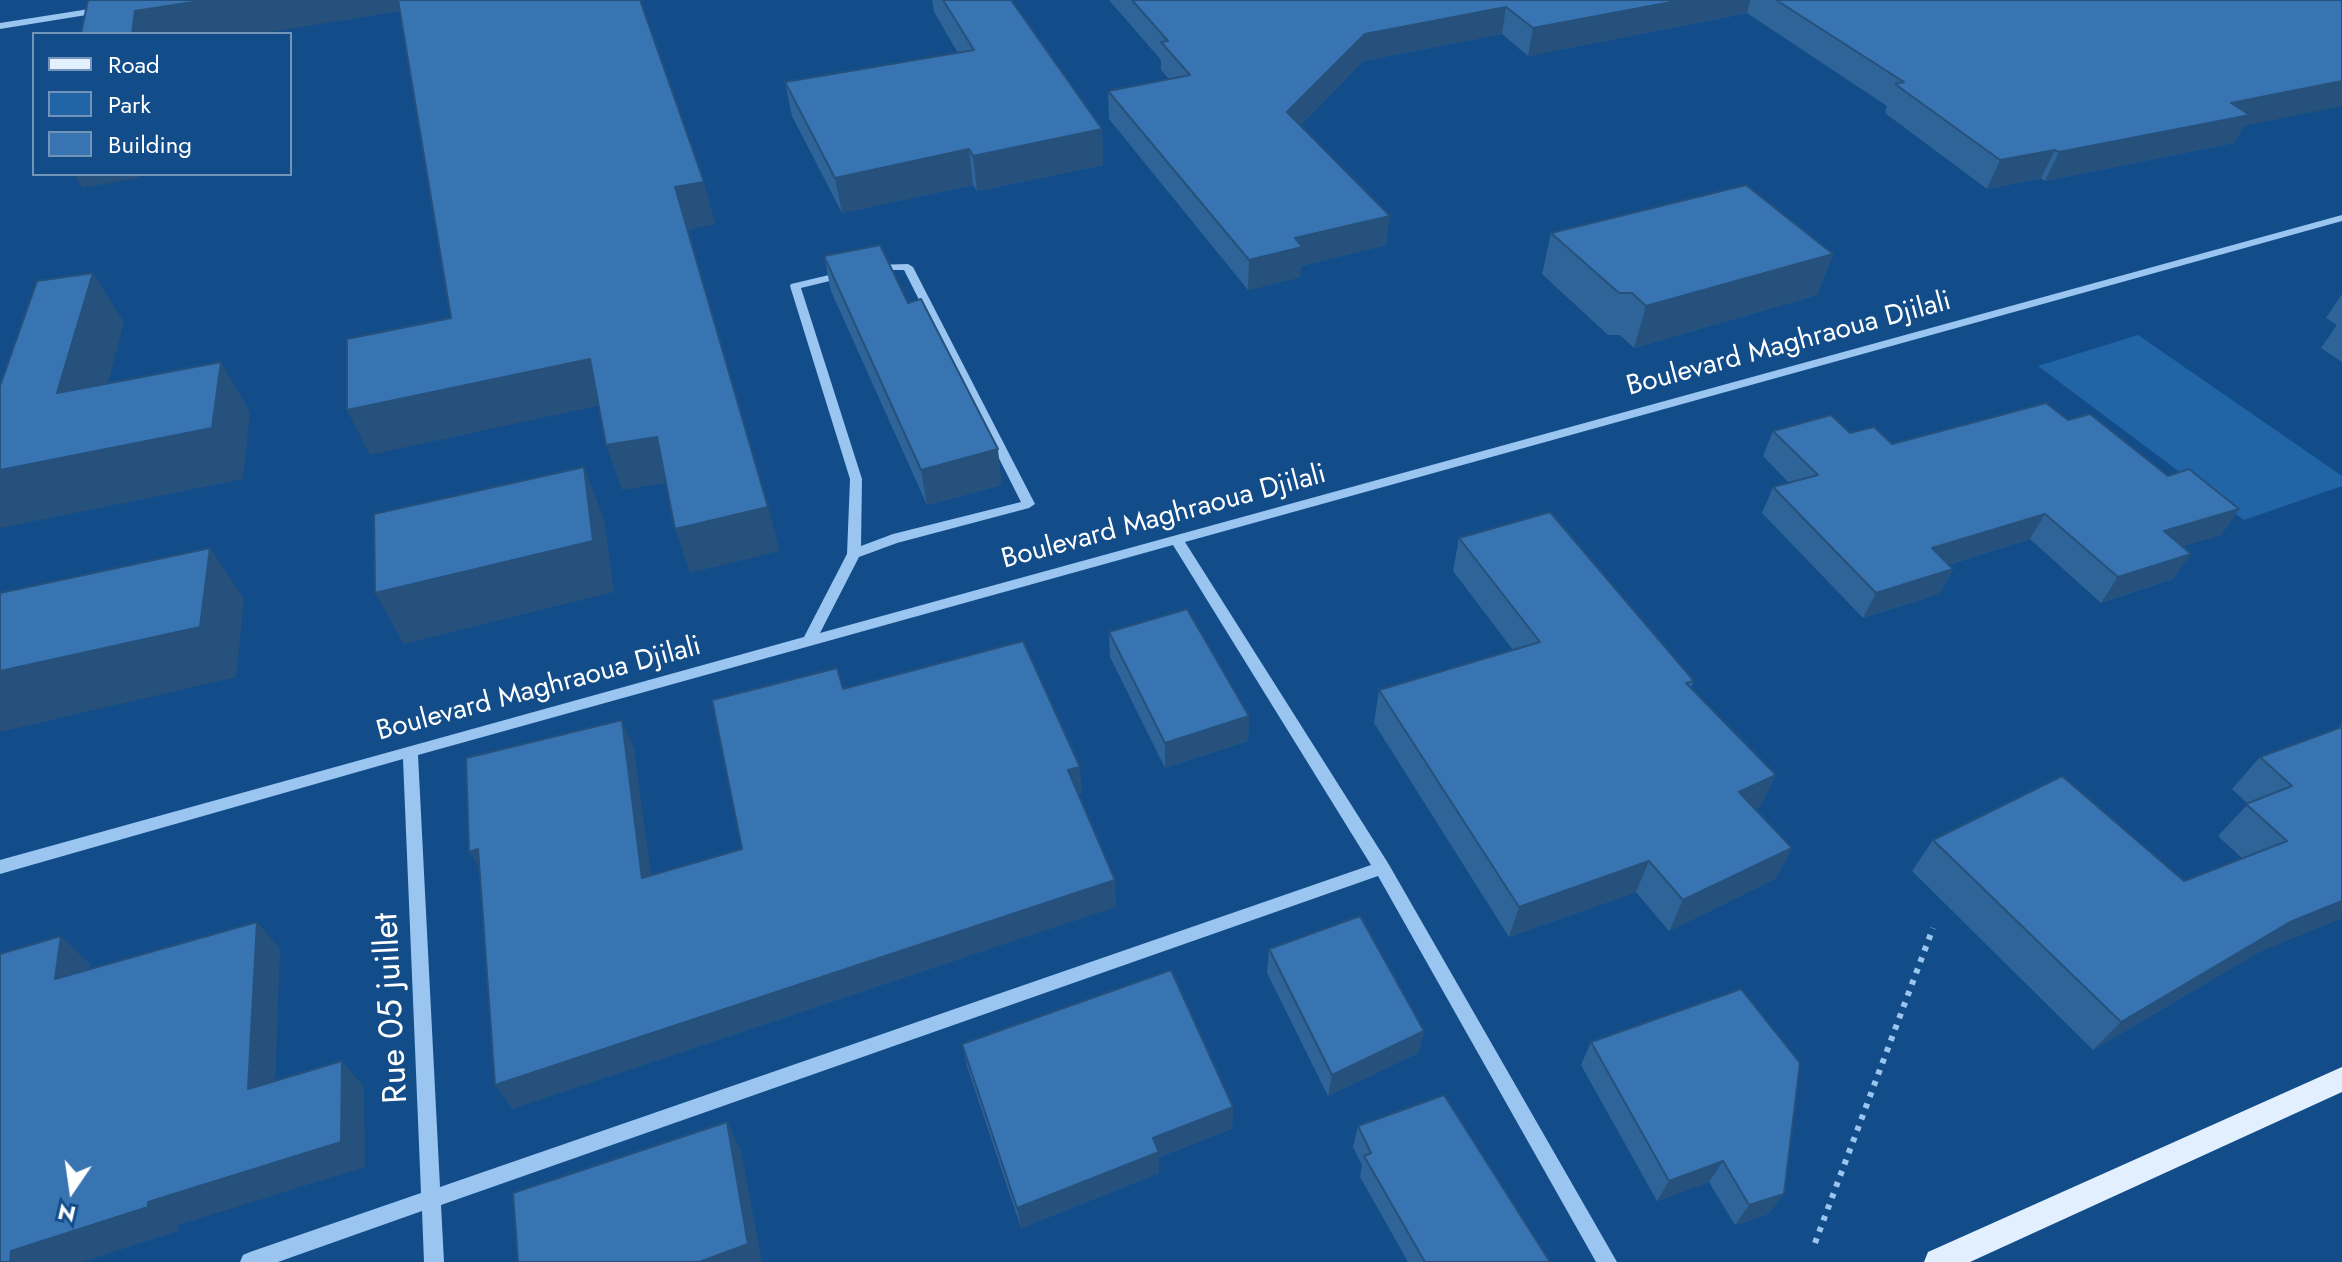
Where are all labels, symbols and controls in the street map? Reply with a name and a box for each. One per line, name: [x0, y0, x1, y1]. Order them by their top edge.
legend: [32, 32, 292, 176]
text: Road: [108, 47, 160, 82]
text: Park: [108, 87, 151, 122]
text: Building: [108, 127, 192, 162]
street label: Boulevard Maghraoua Djilali: [1623, 285, 1955, 405]
street label: Boulevard Maghraoua Djilali: [998, 458, 1330, 578]
street label: Boulevard Maghraoua Djilali: [373, 630, 705, 750]
street label: Rue 05 juillet: [368, 912, 418, 1104]
north arrow: [32, 1150, 112, 1230]
text: N: [54, 1196, 79, 1231]

